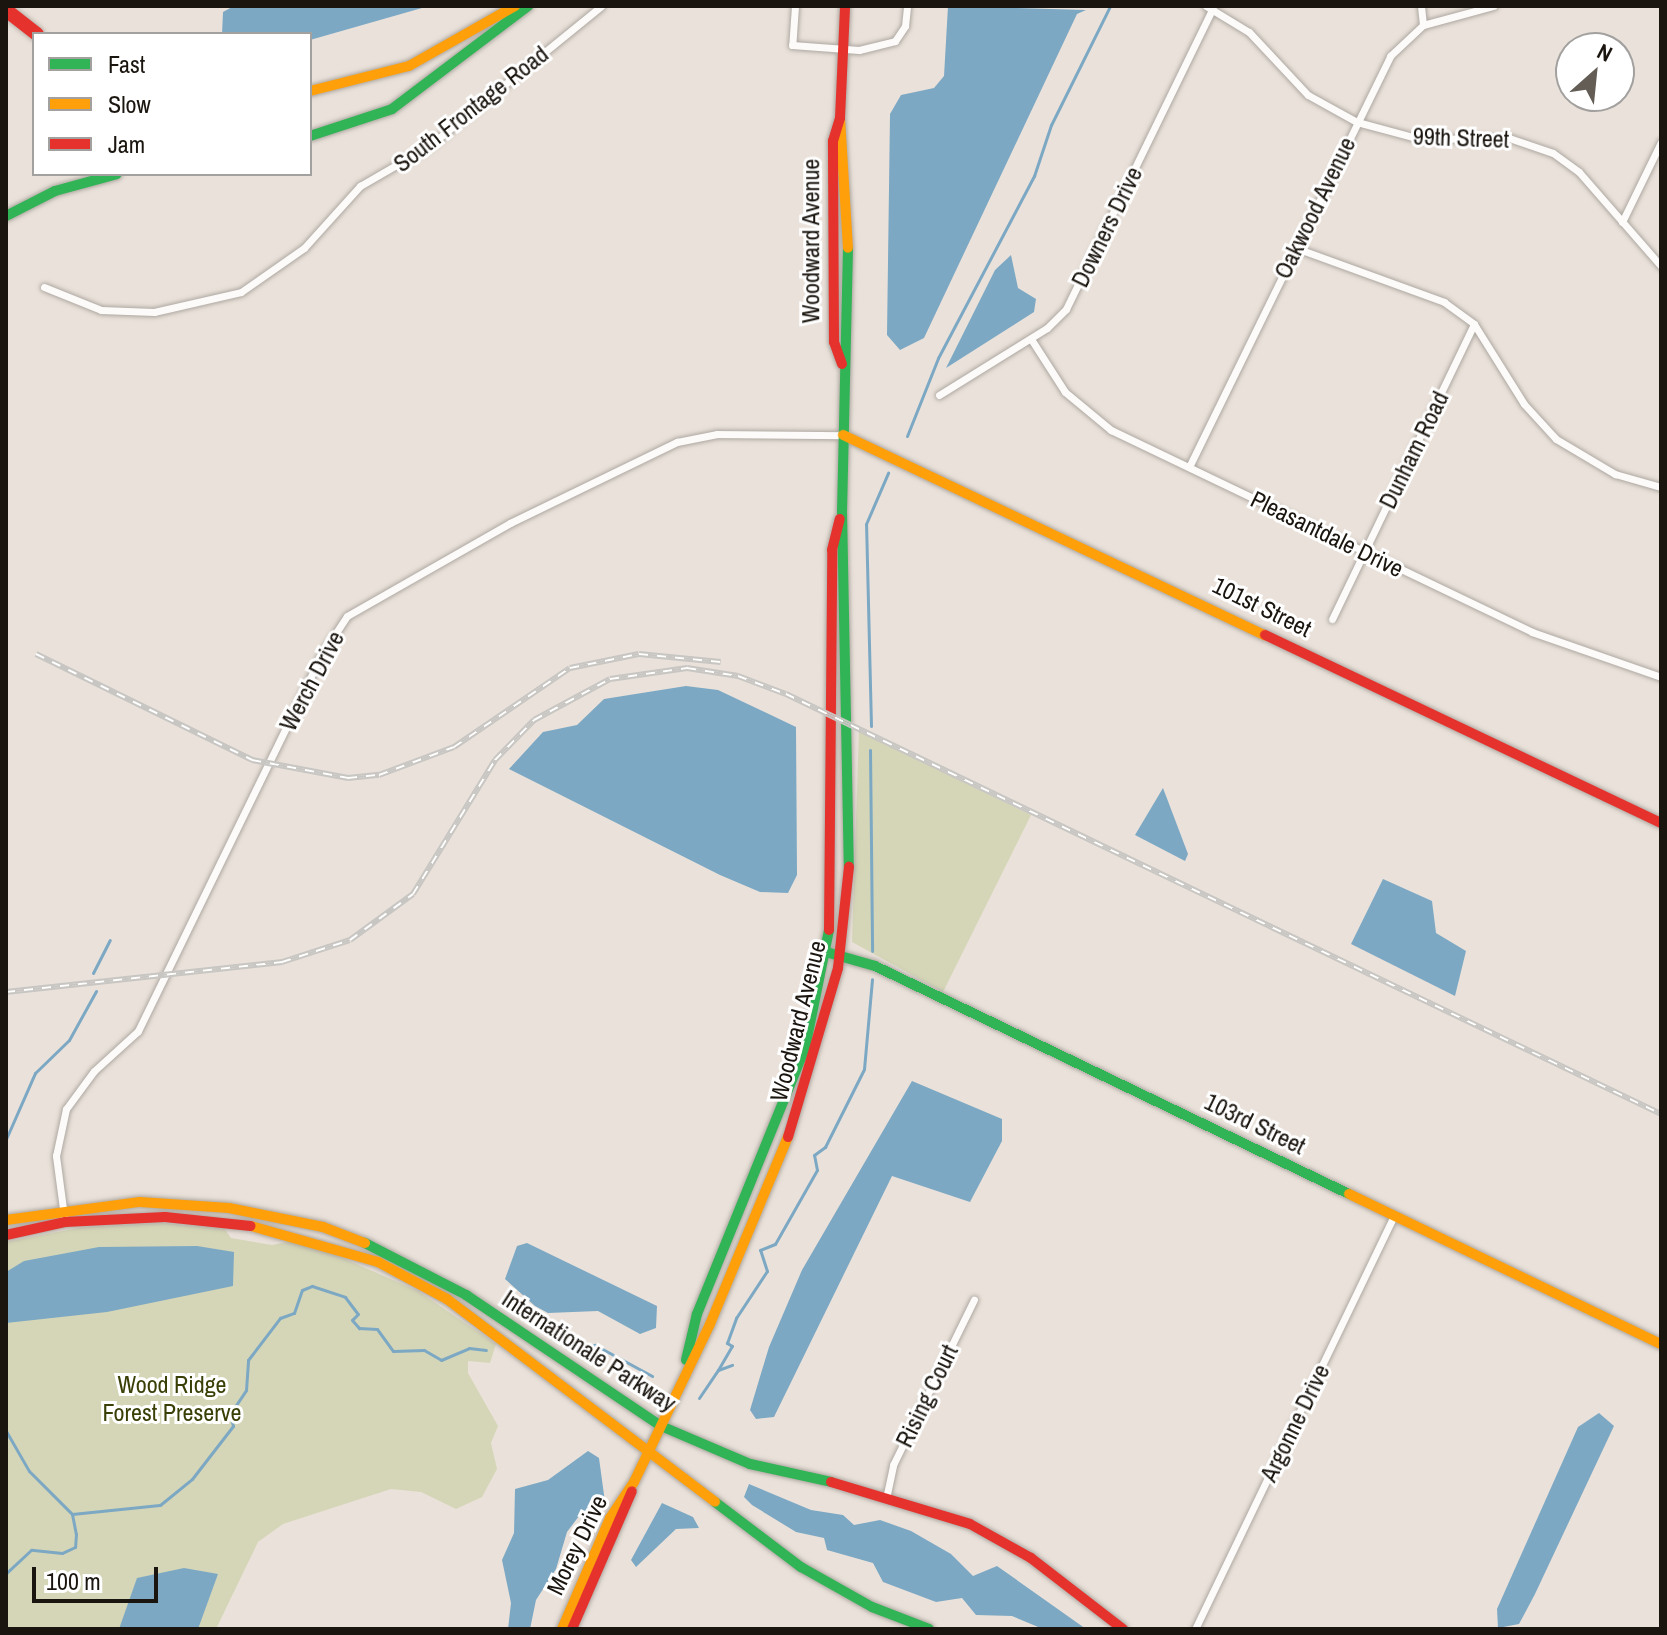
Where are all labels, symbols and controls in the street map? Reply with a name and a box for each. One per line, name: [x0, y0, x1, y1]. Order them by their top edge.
legend: [32, 32, 312, 176]
north arrow: [1555, 32, 1635, 112]
text: N: [1592, 36, 1618, 69]
street label: South Frontage Road: [388, 40, 554, 178]
text: Fast: [108, 48, 145, 80]
text: Slow: [108, 88, 151, 120]
street label: 99th Street: [1412, 122, 1510, 154]
text: Jam: [108, 128, 145, 160]
street label: Oakwood Avenue: [1268, 132, 1362, 284]
street label: Woodward Avenue: [797, 158, 825, 324]
street label: Downers Drive: [1066, 162, 1148, 292]
street label: Dunham Road: [1373, 387, 1455, 513]
street label: Pleasantdale Drive: [1246, 485, 1408, 583]
street label: 101st Street: [1208, 571, 1316, 643]
street label: Werch Drive: [274, 626, 350, 736]
street label: Woodward Avenue: [764, 937, 832, 1105]
street label: 103rd Street: [1200, 1087, 1310, 1161]
street label: Internationale Parkway: [497, 1284, 681, 1418]
street label: Rising Court: [890, 1340, 964, 1452]
street label: Argonne Drive: [1254, 1360, 1336, 1486]
park label: Wood Ridge Forest Preserve: [102, 1371, 242, 1427]
street label: Morey Drive: [541, 1491, 613, 1599]
scale bar: [36, 1551, 162, 1601]
text: 100 m: [46, 1565, 101, 1597]

